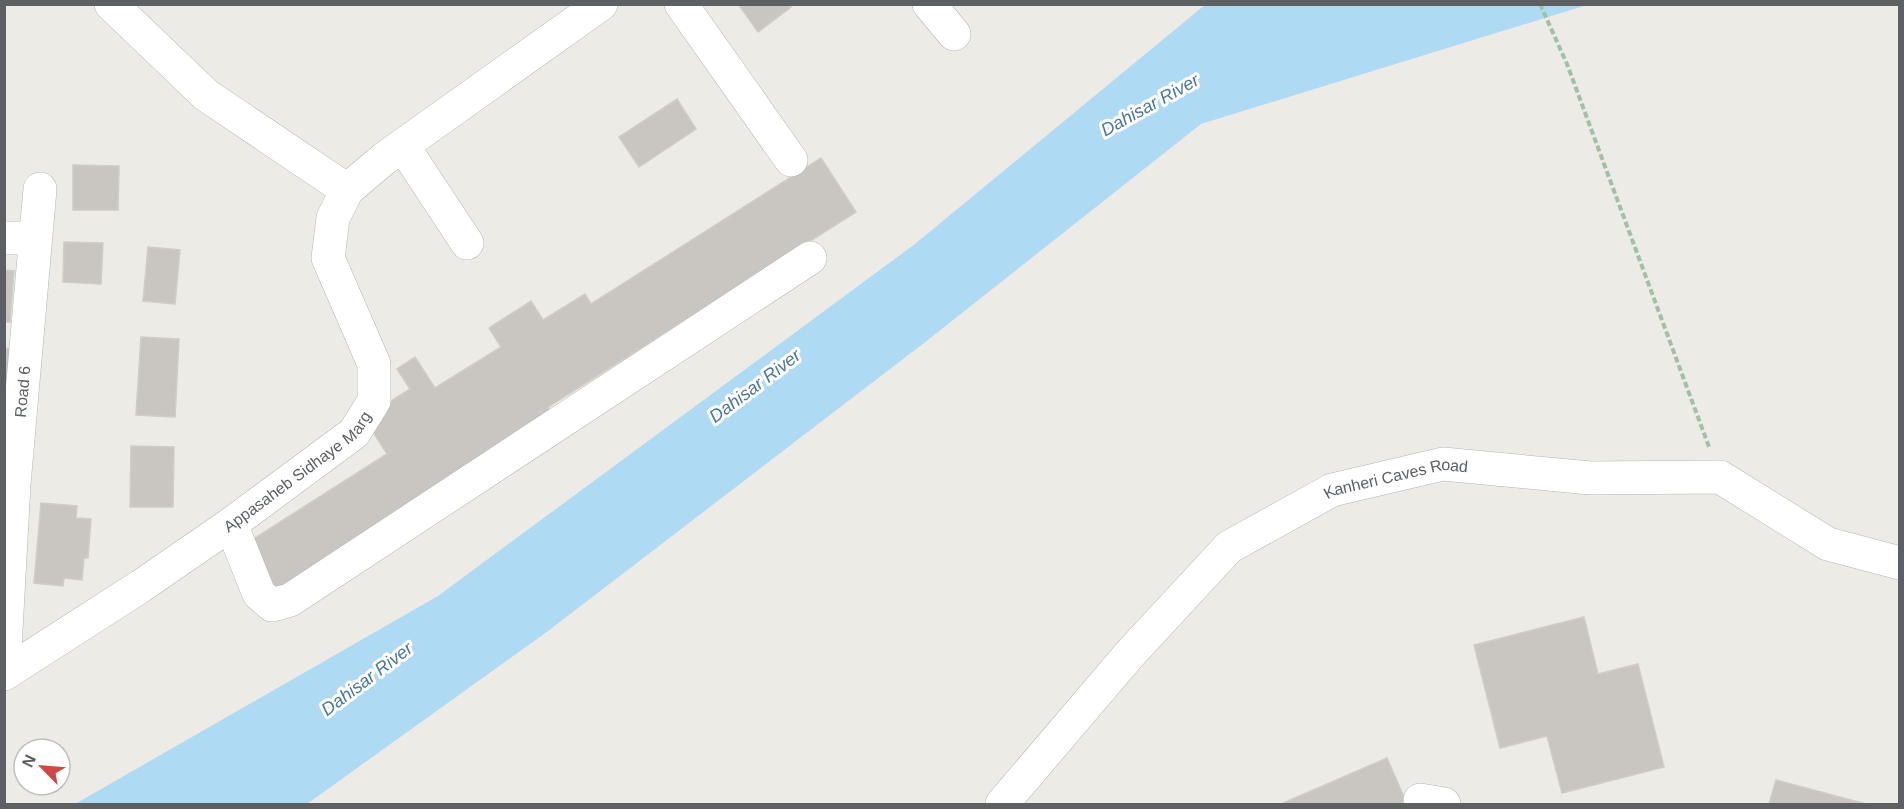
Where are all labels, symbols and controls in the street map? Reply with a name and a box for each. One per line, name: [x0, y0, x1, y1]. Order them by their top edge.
water label: Dahisar River: [1097, 69, 1203, 140]
water label: Dahisar River: [705, 345, 805, 427]
street label: Road 6: [12, 365, 33, 418]
street label: Appasaheb Sidhaye Marg: [220, 408, 374, 536]
street label: Kanheri Caves Road: [1321, 456, 1469, 502]
water label: Dahisar River: [317, 638, 417, 720]
north arrow: [12, 737, 72, 797]
text: N: [19, 752, 39, 770]

